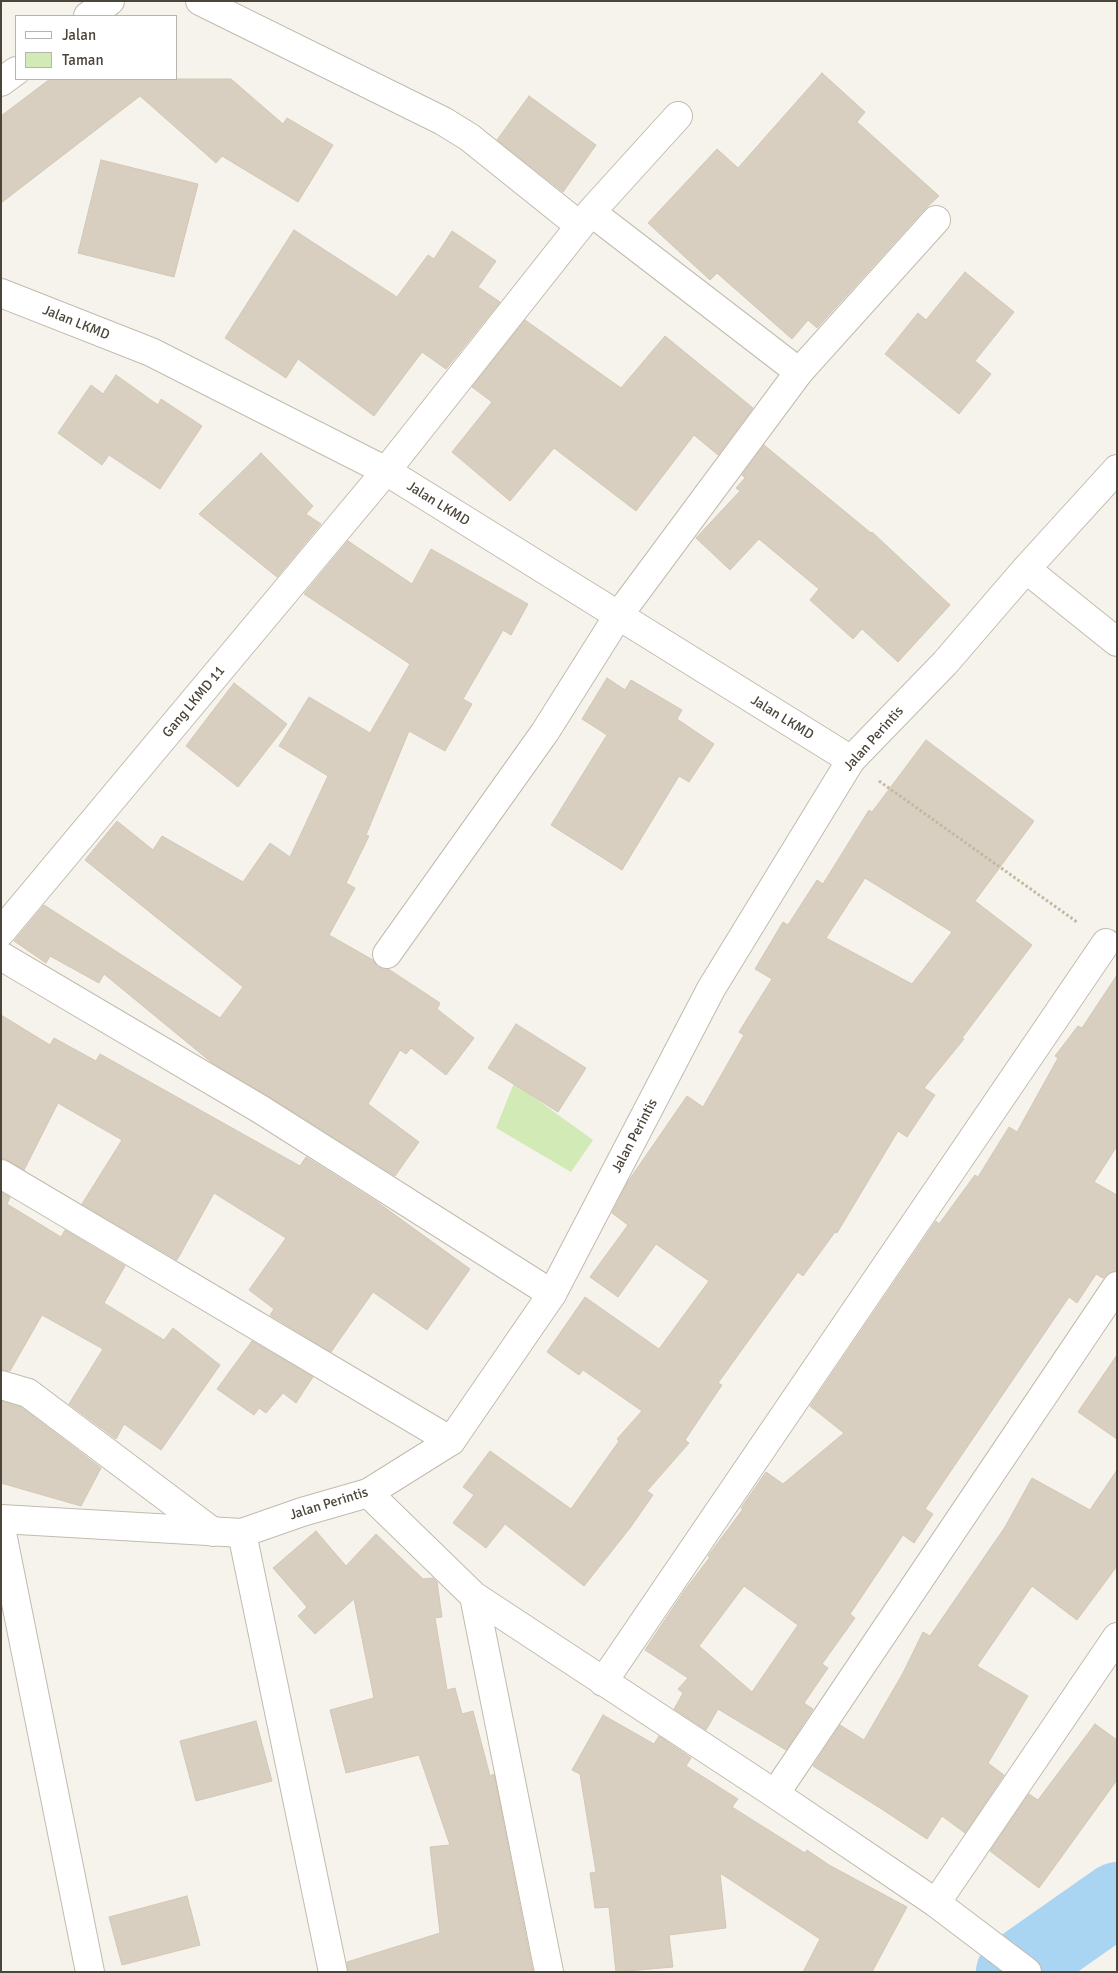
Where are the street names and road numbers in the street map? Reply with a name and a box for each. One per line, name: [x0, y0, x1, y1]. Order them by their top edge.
street label: Jalan LKMD: [40, 302, 112, 344]
street label: Jalan LKMD: [404, 478, 472, 530]
street label: Gang LKMD 11: [159, 663, 229, 741]
street label: Jalan LKMD: [748, 692, 816, 744]
street label: Jalan Perintis: [841, 703, 907, 775]
street label: Jalan Perintis: [609, 1096, 661, 1176]
street label: Jalan Perintis: [288, 1484, 370, 1524]

